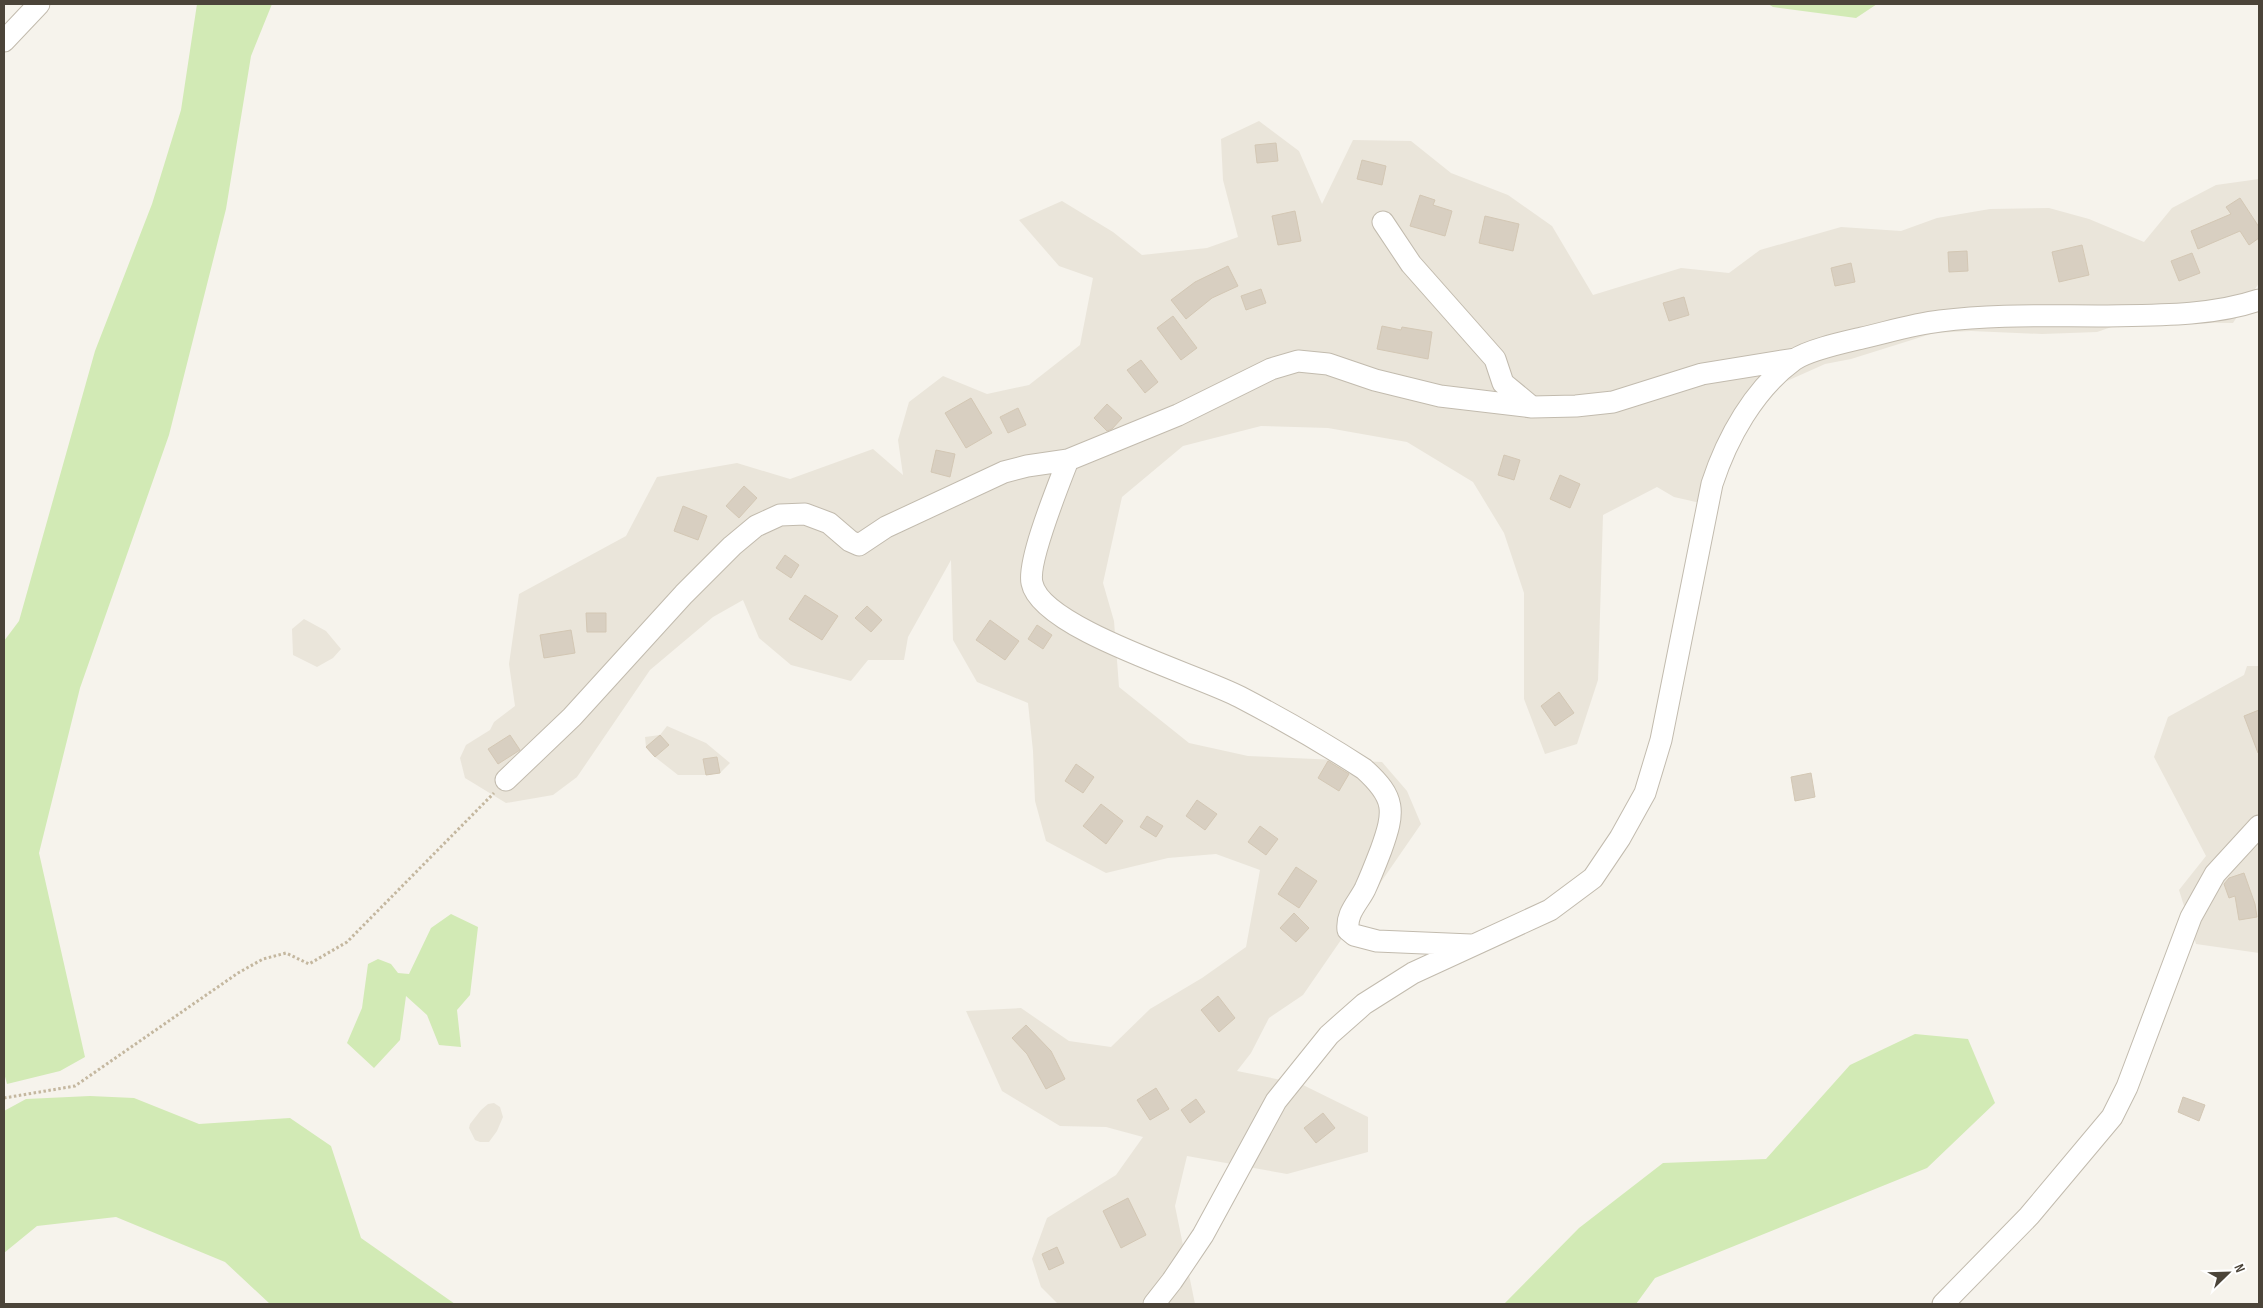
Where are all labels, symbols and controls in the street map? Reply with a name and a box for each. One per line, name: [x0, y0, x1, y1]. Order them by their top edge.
north arrow: [2203, 1248, 2253, 1298]
text: N: [2230, 1261, 2249, 1275]

